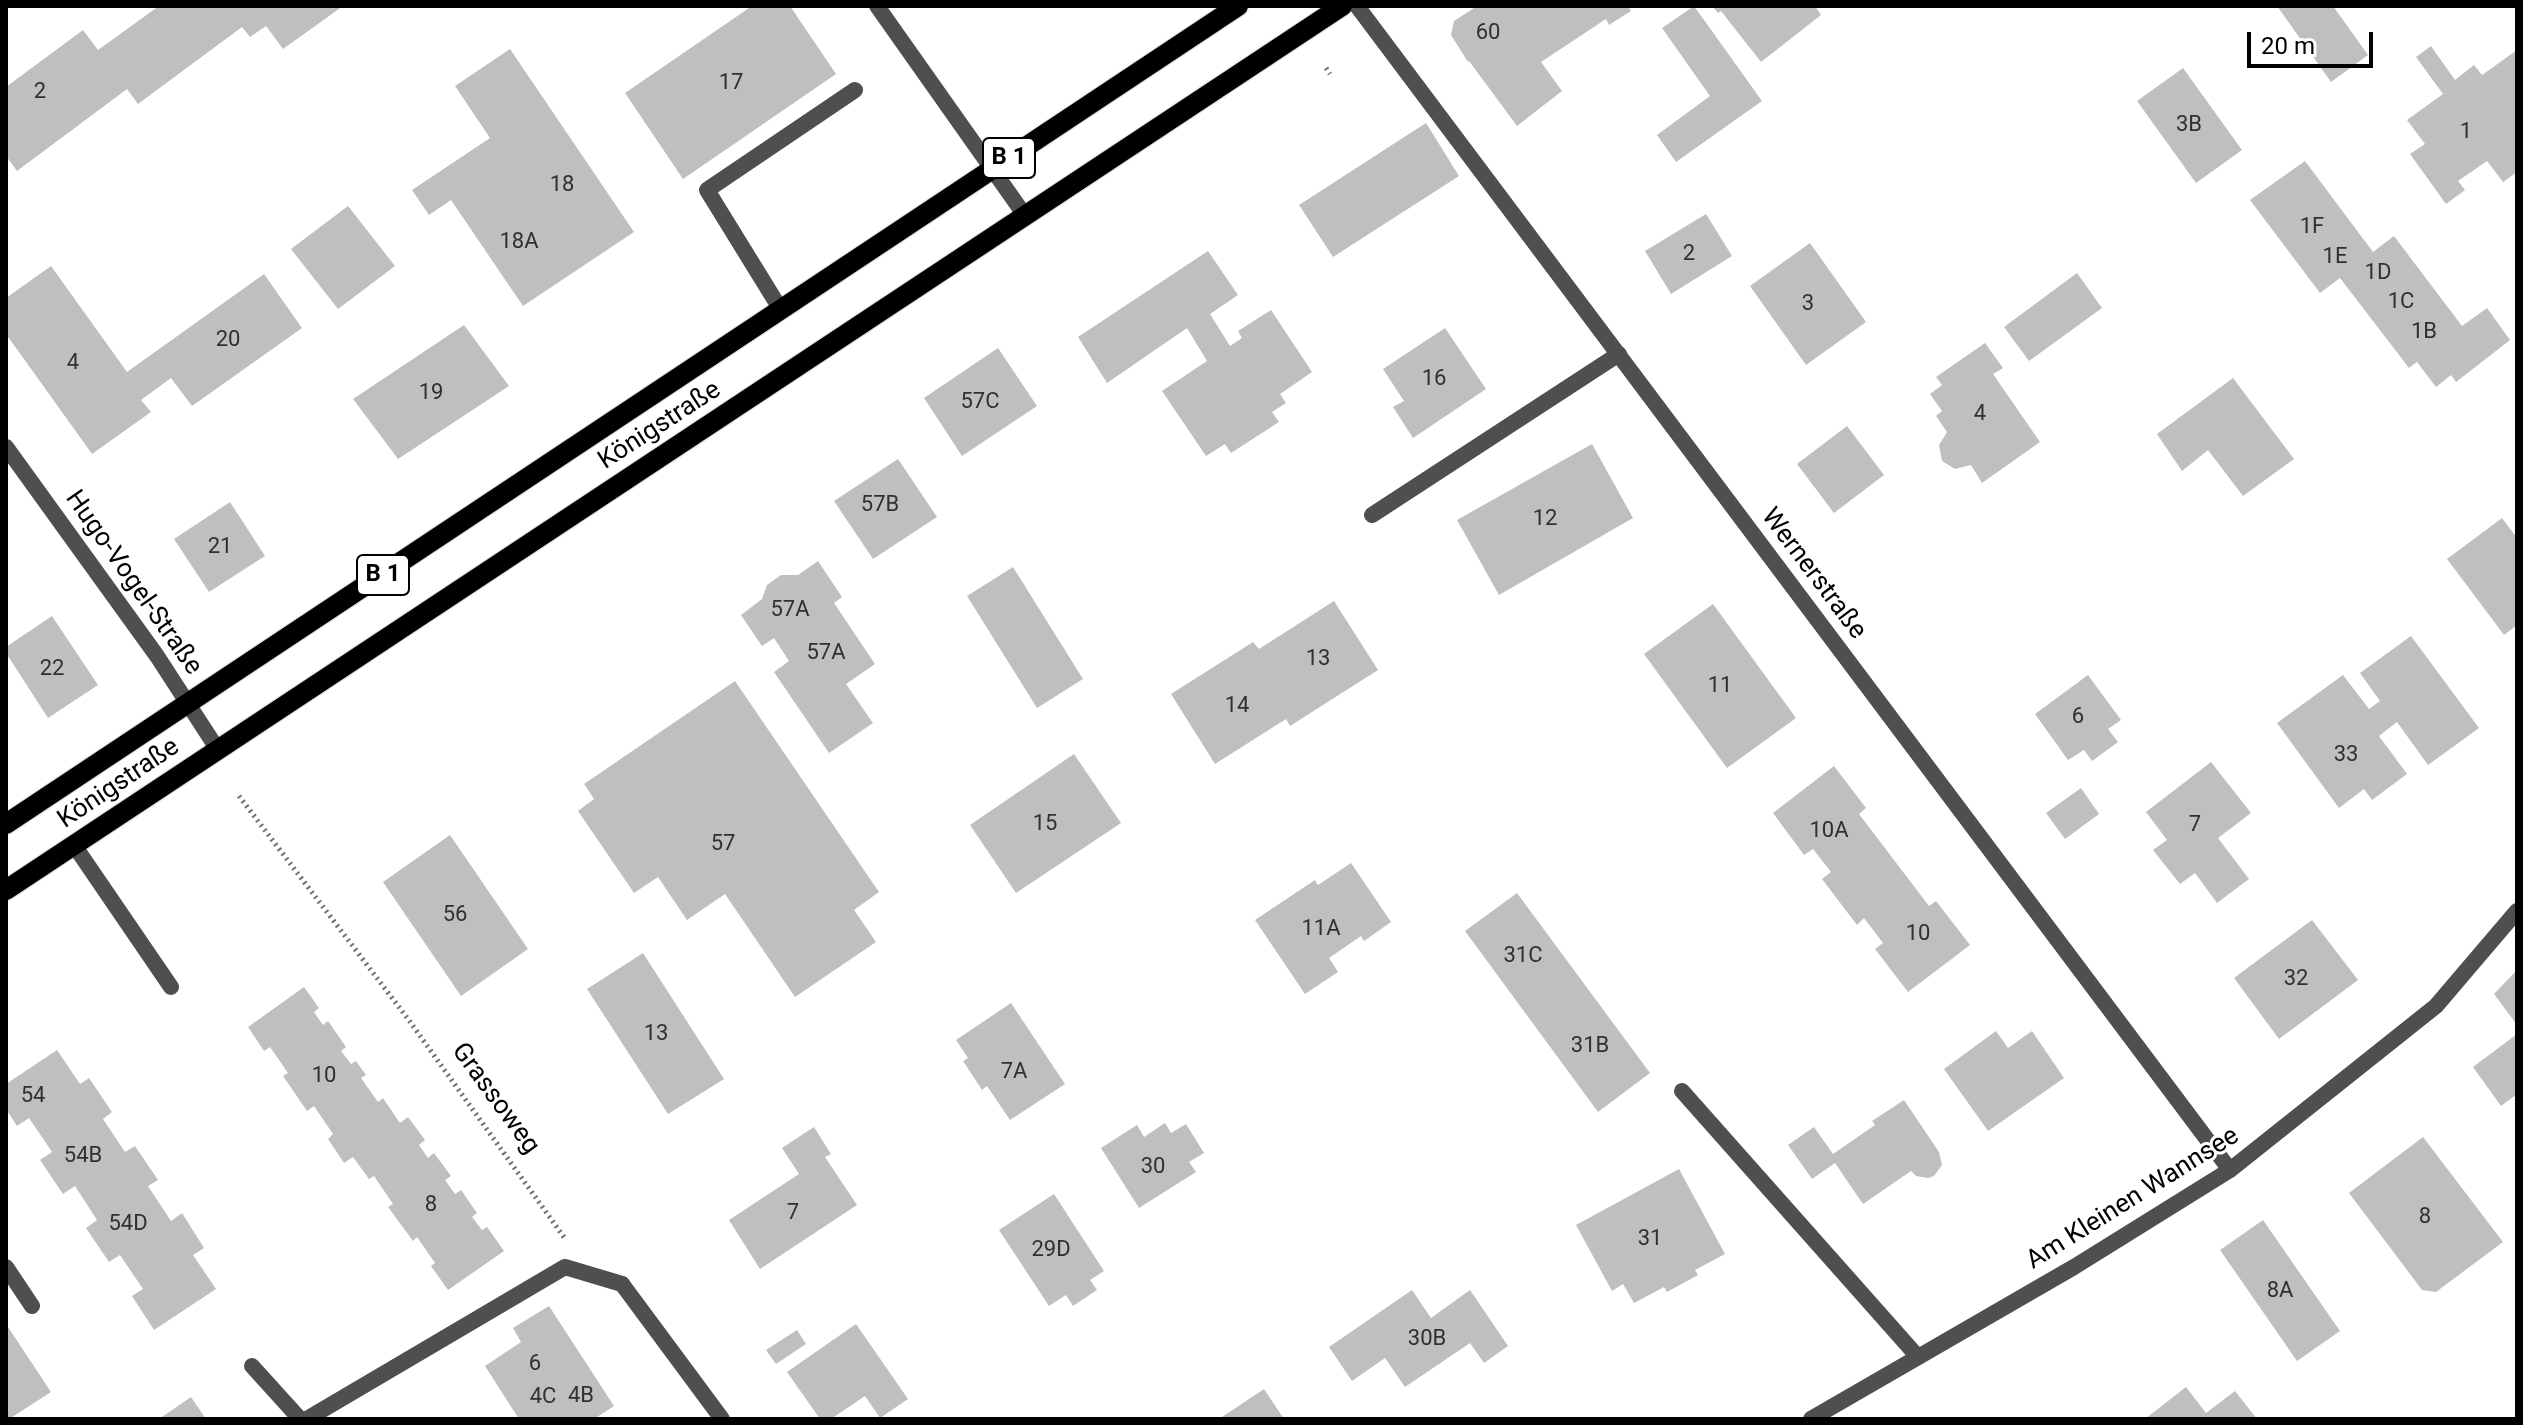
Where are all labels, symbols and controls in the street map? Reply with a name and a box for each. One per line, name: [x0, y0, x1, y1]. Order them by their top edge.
scale bar: [2251, 16, 2377, 66]
house number: 60: [1476, 20, 1500, 46]
text: 20 m: [2261, 32, 2315, 60]
house number: 17: [719, 70, 743, 96]
house number: 2: [34, 79, 46, 105]
house number: 3B: [2176, 112, 2202, 138]
house number: 1: [2460, 119, 2472, 145]
road number: B 1: [983, 138, 1035, 178]
house number: 18: [550, 172, 574, 198]
house number: 1F: [2300, 214, 2324, 240]
house number: 18A: [499, 229, 539, 255]
house number: 2: [1683, 241, 1695, 267]
house number: 1E: [2323, 244, 2347, 270]
house number: 1D: [2365, 260, 2391, 286]
house number: 1C: [2388, 289, 2414, 315]
house number: 3: [1802, 291, 1814, 317]
house number: 1B: [2411, 319, 2437, 345]
house number: 20: [216, 327, 240, 353]
house number: 4: [67, 350, 79, 376]
house number: 16: [1422, 366, 1446, 392]
street label: Königstraße: [593, 375, 727, 477]
house number: 19: [419, 380, 443, 406]
house number: 57C: [960, 389, 1000, 415]
house number: 4: [1974, 401, 1986, 427]
street label: Hugo-Vogel-Straße: [58, 485, 208, 681]
house number: 57B: [861, 492, 899, 518]
street label: Wernerstraße: [1754, 502, 1872, 646]
house number: 12: [1533, 506, 1557, 532]
house number: 21: [208, 534, 232, 560]
road number: B 1: [357, 555, 409, 595]
house number: 57A: [770, 597, 810, 623]
house number: 57A: [806, 640, 846, 666]
house number: 13: [1306, 646, 1330, 672]
house number: 22: [40, 656, 64, 682]
house number: 11: [1708, 673, 1732, 699]
house number: 14: [1225, 693, 1249, 719]
house number: 6: [2072, 704, 2084, 730]
street label: Königstraße: [52, 732, 186, 836]
house number: 33: [2334, 742, 2358, 768]
house number: 15: [1033, 811, 1057, 837]
house number: 7: [2189, 812, 2201, 838]
house number: 10A: [1809, 818, 1849, 844]
house number: 57: [711, 831, 735, 857]
house number: 56: [443, 902, 467, 928]
house number: 11A: [1301, 916, 1341, 942]
house number: 10: [1906, 921, 1930, 947]
house number: 31C: [1503, 943, 1543, 969]
house number: 32: [2284, 966, 2308, 992]
house number: 13: [644, 1021, 668, 1047]
house number: 31B: [1571, 1033, 1609, 1059]
street label: Grassoweg: [444, 1037, 546, 1161]
house number: 7A: [1001, 1059, 1027, 1085]
house number: 10: [312, 1063, 336, 1089]
house number: 54: [21, 1083, 45, 1109]
street label: Am Kleinen Wannsee: [2021, 1121, 2245, 1277]
house number: 54B: [64, 1143, 102, 1169]
house number: 30: [1141, 1154, 1165, 1180]
house number: 8: [425, 1192, 437, 1218]
house number: 7: [787, 1200, 799, 1226]
house number: 8: [2419, 1204, 2431, 1230]
house number: 54D: [108, 1211, 148, 1237]
house number: 31: [1638, 1226, 1662, 1252]
house number: 29D: [1031, 1237, 1071, 1263]
house number: 8A: [2267, 1278, 2293, 1304]
house number: 30B: [1408, 1326, 1446, 1352]
house number: 6: [529, 1351, 541, 1377]
house number: 4B: [568, 1383, 594, 1409]
house number: 4C: [530, 1384, 556, 1410]

